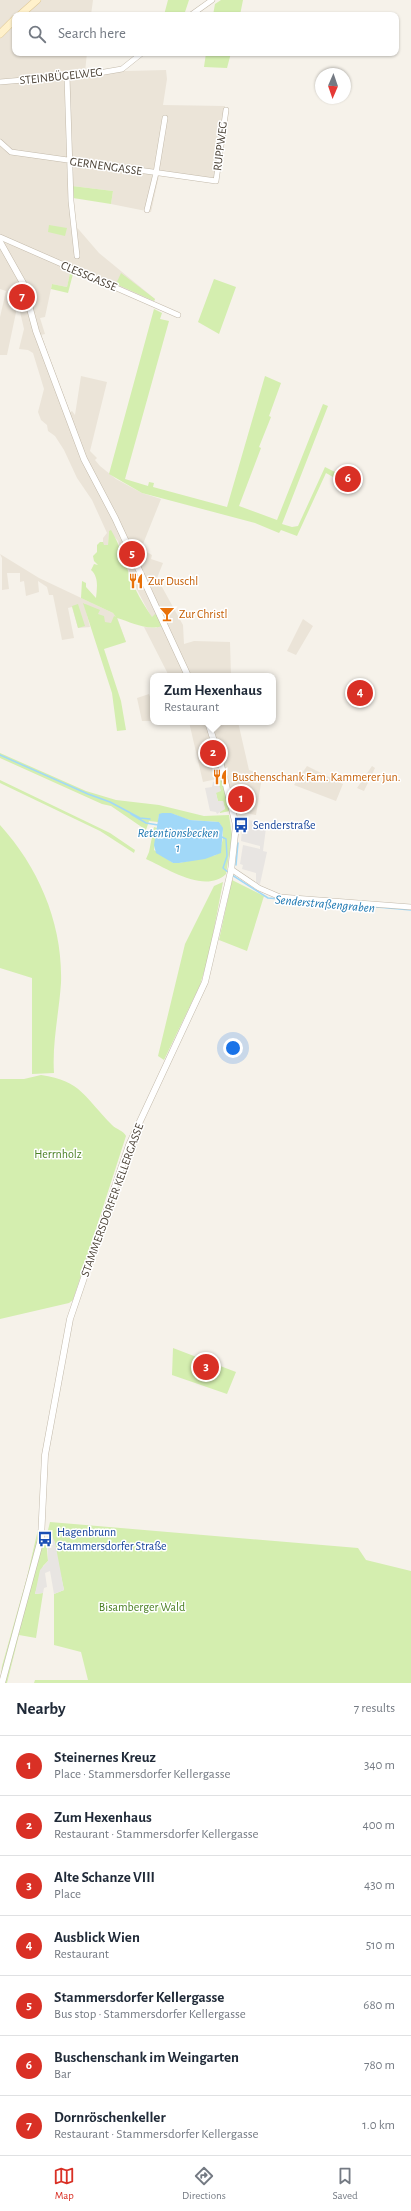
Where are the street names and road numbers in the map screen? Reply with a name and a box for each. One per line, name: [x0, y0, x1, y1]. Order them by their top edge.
street label: STEINBÜGELWEG: [19, 65, 103, 86]
street label: RUPPWEG: [211, 121, 229, 171]
street label: GERNENGASSE: [69, 155, 143, 177]
street label: CLESSGASSE: [59, 259, 119, 293]
street label: STAMMERSDORFER KELLERGASSE: [79, 1122, 145, 1278]

